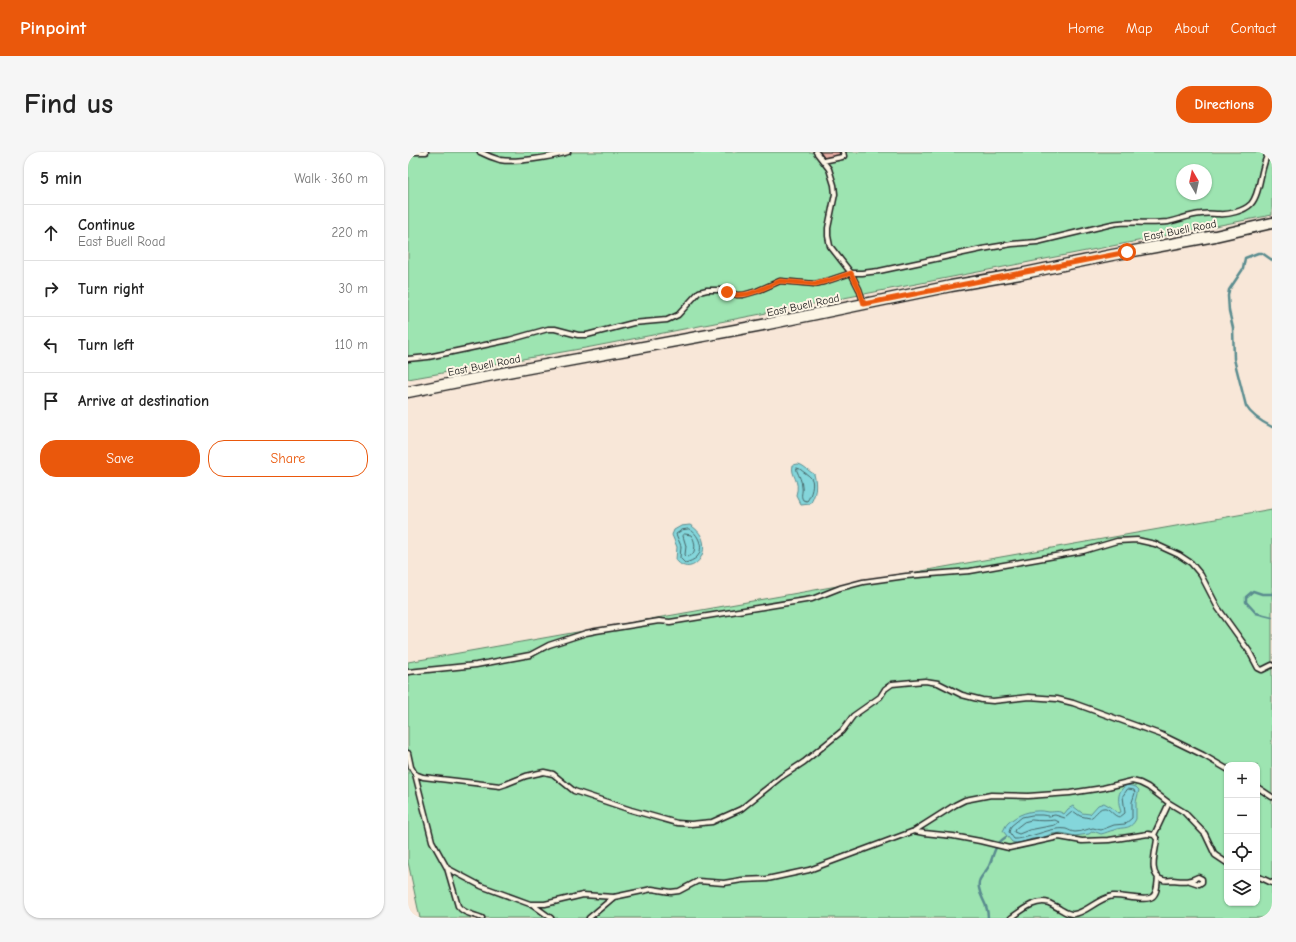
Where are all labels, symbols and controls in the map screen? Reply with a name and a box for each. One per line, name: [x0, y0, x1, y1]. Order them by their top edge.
text: Pinpoint: [20, 17, 86, 39]
text: Home: [1068, 20, 1104, 37]
text: Map: [1126, 20, 1152, 37]
text: About: [1174, 20, 1209, 37]
text: Contact: [1231, 20, 1276, 37]
button: Directions: [1176, 86, 1272, 123]
text: Find us: [24, 88, 113, 120]
north arrow: [1176, 164, 1212, 200]
text: 5 min: [40, 169, 82, 188]
text: Walk · 360 m: [294, 171, 368, 186]
text: Continue: [78, 216, 135, 234]
street label: East Buell Road: [1143, 217, 1218, 244]
icon: ahead: [40, 222, 62, 244]
text: 220 m: [331, 225, 368, 240]
text: East Buell Road: [78, 234, 165, 249]
route start: [1118, 243, 1136, 261]
icon: right: [40, 278, 62, 300]
text: Turn right: [78, 280, 144, 298]
text: 30 m: [338, 281, 368, 296]
route end: [718, 283, 736, 301]
street label: East Buell Road: [766, 291, 841, 320]
icon: left: [40, 334, 62, 356]
text: Turn left: [78, 336, 134, 354]
text: 110 m: [335, 337, 368, 352]
street label: East Buell Road: [447, 352, 522, 379]
icon: arrive: [40, 390, 62, 412]
text: Arrive at destination: [78, 392, 209, 410]
button: Save: [40, 440, 200, 477]
button: Share: [208, 440, 368, 477]
map controls: [1224, 762, 1260, 906]
button: +: [1224, 762, 1260, 798]
button: −: [1224, 798, 1260, 834]
button: locate: [1224, 834, 1260, 870]
button: layers: [1224, 870, 1260, 906]

